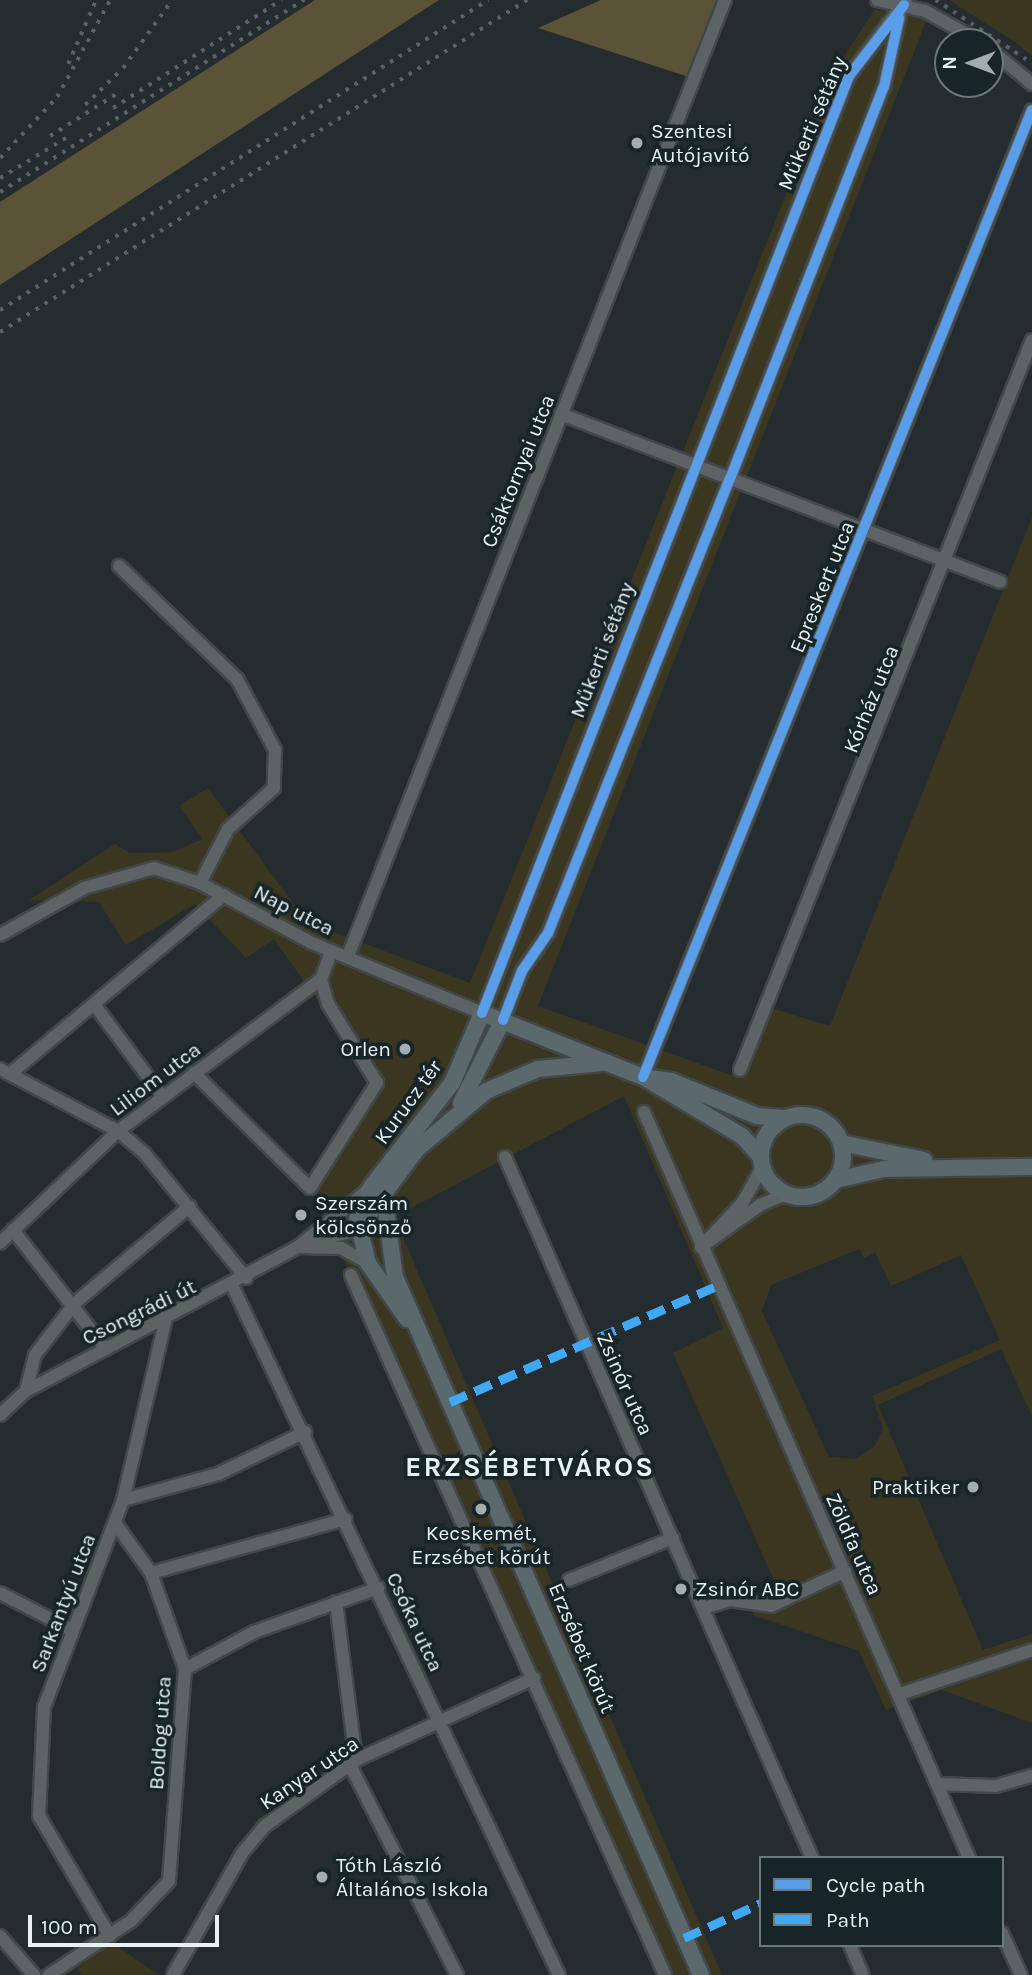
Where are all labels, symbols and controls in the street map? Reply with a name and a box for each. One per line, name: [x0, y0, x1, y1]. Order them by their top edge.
north arrow: [934, 28, 1004, 98]
street label: Műkerti sétány: [772, 52, 852, 194]
text: N: [939, 56, 961, 70]
place label: Szentesi Autójavító: [651, 118, 749, 168]
marker: Szentesi Autójavító: [629, 135, 645, 151]
street label: Csáktornyai utca: [476, 391, 560, 551]
street label: Epreskert utca: [784, 518, 860, 656]
street label: Műkerti sétány: [565, 578, 639, 722]
street label: Kórház utca: [838, 641, 904, 757]
street label: Nap utca: [250, 879, 338, 941]
place label: Orlen: [341, 1036, 391, 1062]
street label: Liliom utca: [105, 1037, 205, 1121]
marker: Orlen: [397, 1041, 413, 1057]
street label: Kurucz tér: [369, 1055, 447, 1149]
place label: Szerszám kölcsönző: [315, 1190, 412, 1240]
marker: Szerszám kölcsönző: [293, 1207, 309, 1223]
street label: Csongrádi út: [78, 1274, 200, 1350]
street label: Zsinór utca: [591, 1329, 659, 1439]
district label: ERZSÉBETVÁROS: [407, 1450, 653, 1484]
place label: Praktiker: [872, 1474, 959, 1500]
marker: Praktiker: [965, 1479, 981, 1495]
street label: Zöldfa utca: [820, 1489, 888, 1599]
marker: Kecskemét, Erzsébet körút: [473, 1501, 489, 1517]
place label: Kecskemét, Erzsébet körút: [412, 1520, 550, 1570]
street label: Sarkantyú utca: [25, 1530, 101, 1676]
street label: Csóka utca: [381, 1568, 449, 1676]
place label: Zsinór ABC: [695, 1576, 799, 1602]
street label: Erzsébet körút: [543, 1579, 621, 1717]
marker: Zsinór ABC: [673, 1581, 689, 1597]
street label: Boldog utca: [143, 1675, 177, 1791]
street label: Kanyar utca: [255, 1731, 363, 1815]
place label: Tóth László Általános Iskola: [336, 1852, 489, 1902]
legend: [759, 1856, 1004, 1947]
marker: Tóth László Általános Iskola: [314, 1869, 330, 1885]
text: Cycle path: [826, 1873, 926, 1897]
scale bar: [32, 1902, 222, 1946]
text: Path: [826, 1908, 870, 1932]
text: 100 m: [41, 1915, 98, 1939]

